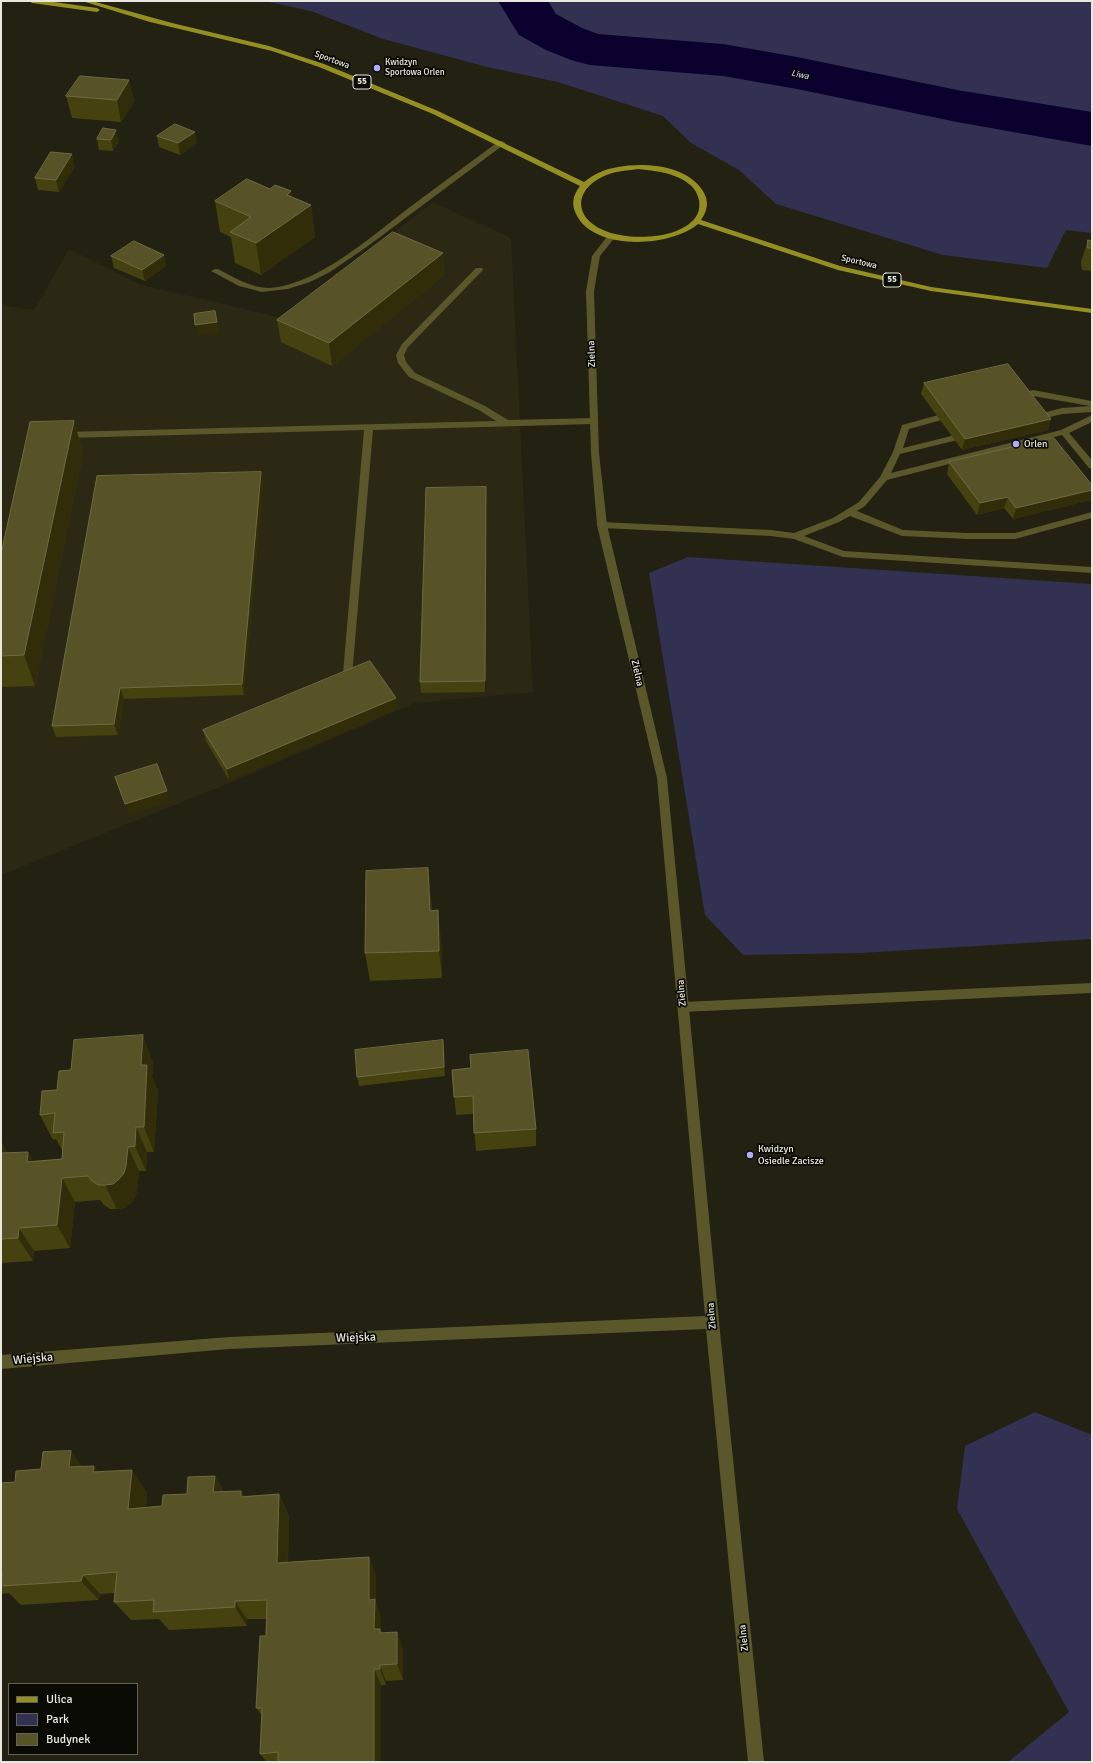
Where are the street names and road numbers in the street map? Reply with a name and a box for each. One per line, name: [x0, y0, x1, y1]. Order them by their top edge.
street label: Sportowa: [313, 49, 351, 71]
road number: 55: [353, 75, 371, 89]
street label: Sportowa: [840, 253, 878, 271]
road number: 55: [883, 273, 901, 287]
street label: Zielna: [586, 340, 598, 368]
street label: Zielna: [628, 659, 646, 687]
street label: Zielna: [675, 979, 689, 1007]
street label: Zielna: [705, 1302, 719, 1330]
street label: Wiejska: [336, 1330, 376, 1346]
street label: Wiejska: [12, 1350, 54, 1368]
street label: Zielna: [737, 1624, 751, 1652]

